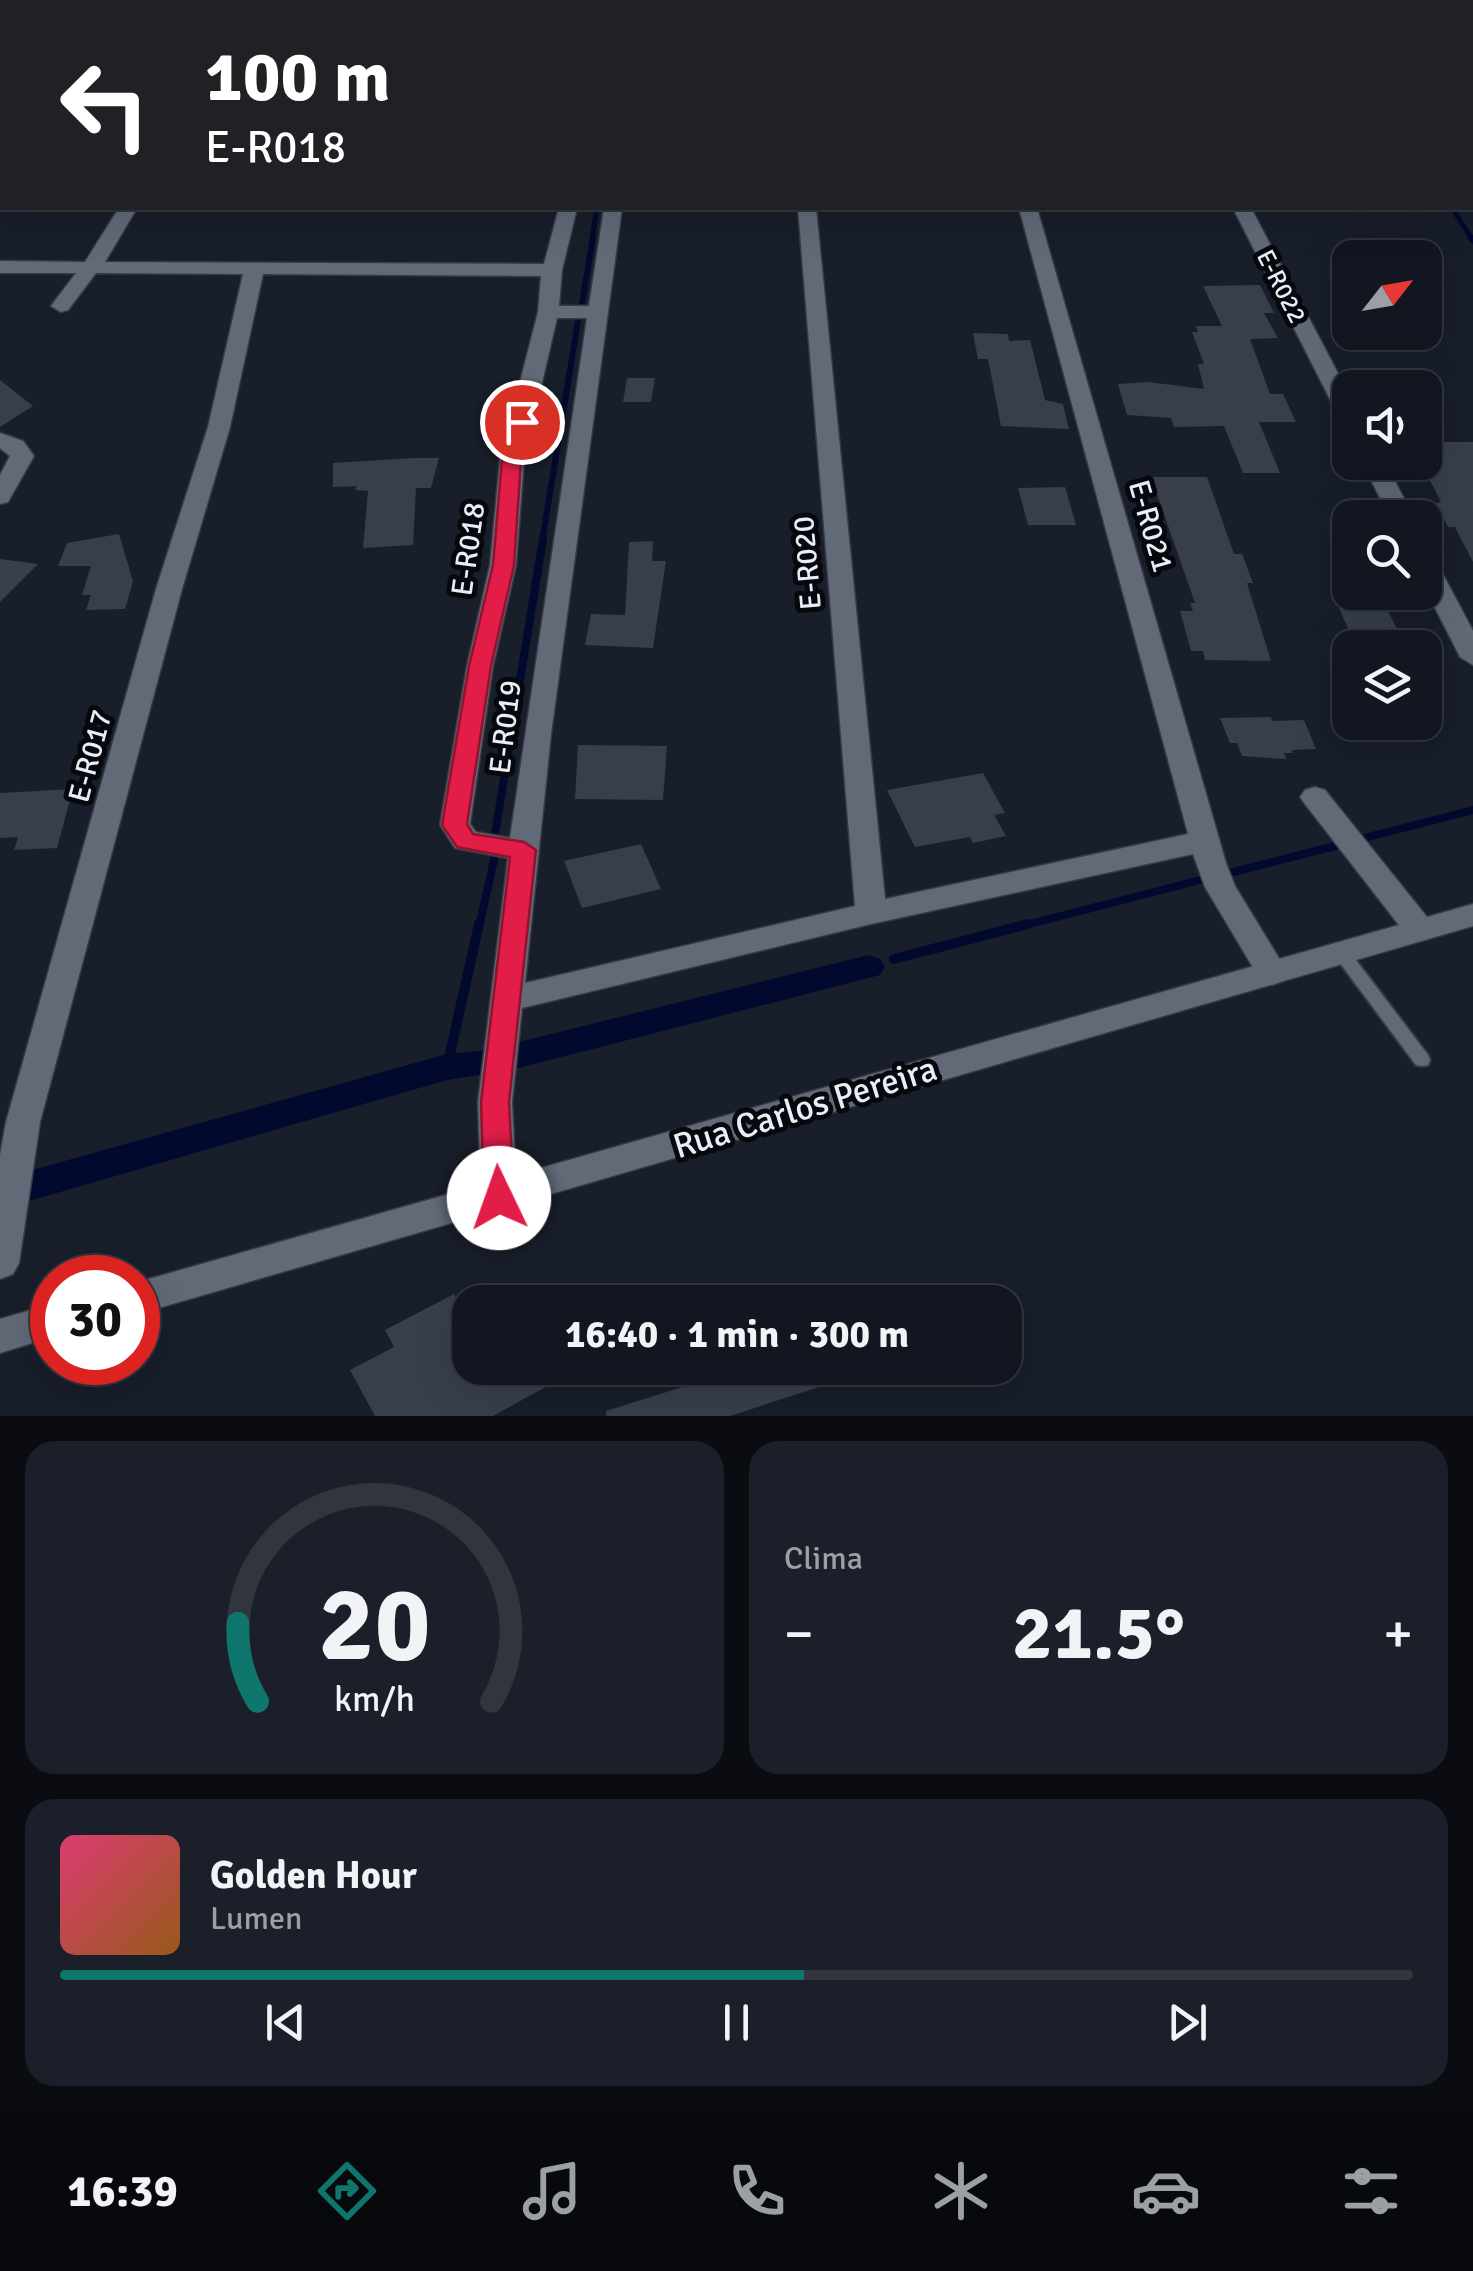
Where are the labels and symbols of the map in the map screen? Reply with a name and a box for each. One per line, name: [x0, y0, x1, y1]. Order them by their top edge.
north arrow: [1332, 240, 1442, 350]
street label: E-R022: [1250, 244, 1313, 328]
pin: [480, 380, 565, 465]
street label: E-R021: [1120, 476, 1181, 576]
street label: E-R018: [444, 500, 493, 598]
street label: E-R020: [785, 514, 830, 611]
street label: E-R019: [481, 678, 530, 776]
street label: E-R017: [60, 706, 121, 806]
street label: Rua Carlos Pereira: [668, 1047, 942, 1168]
position arrow: [447, 1146, 551, 1250]
speed limit sign: 30: [30, 1255, 160, 1385]

